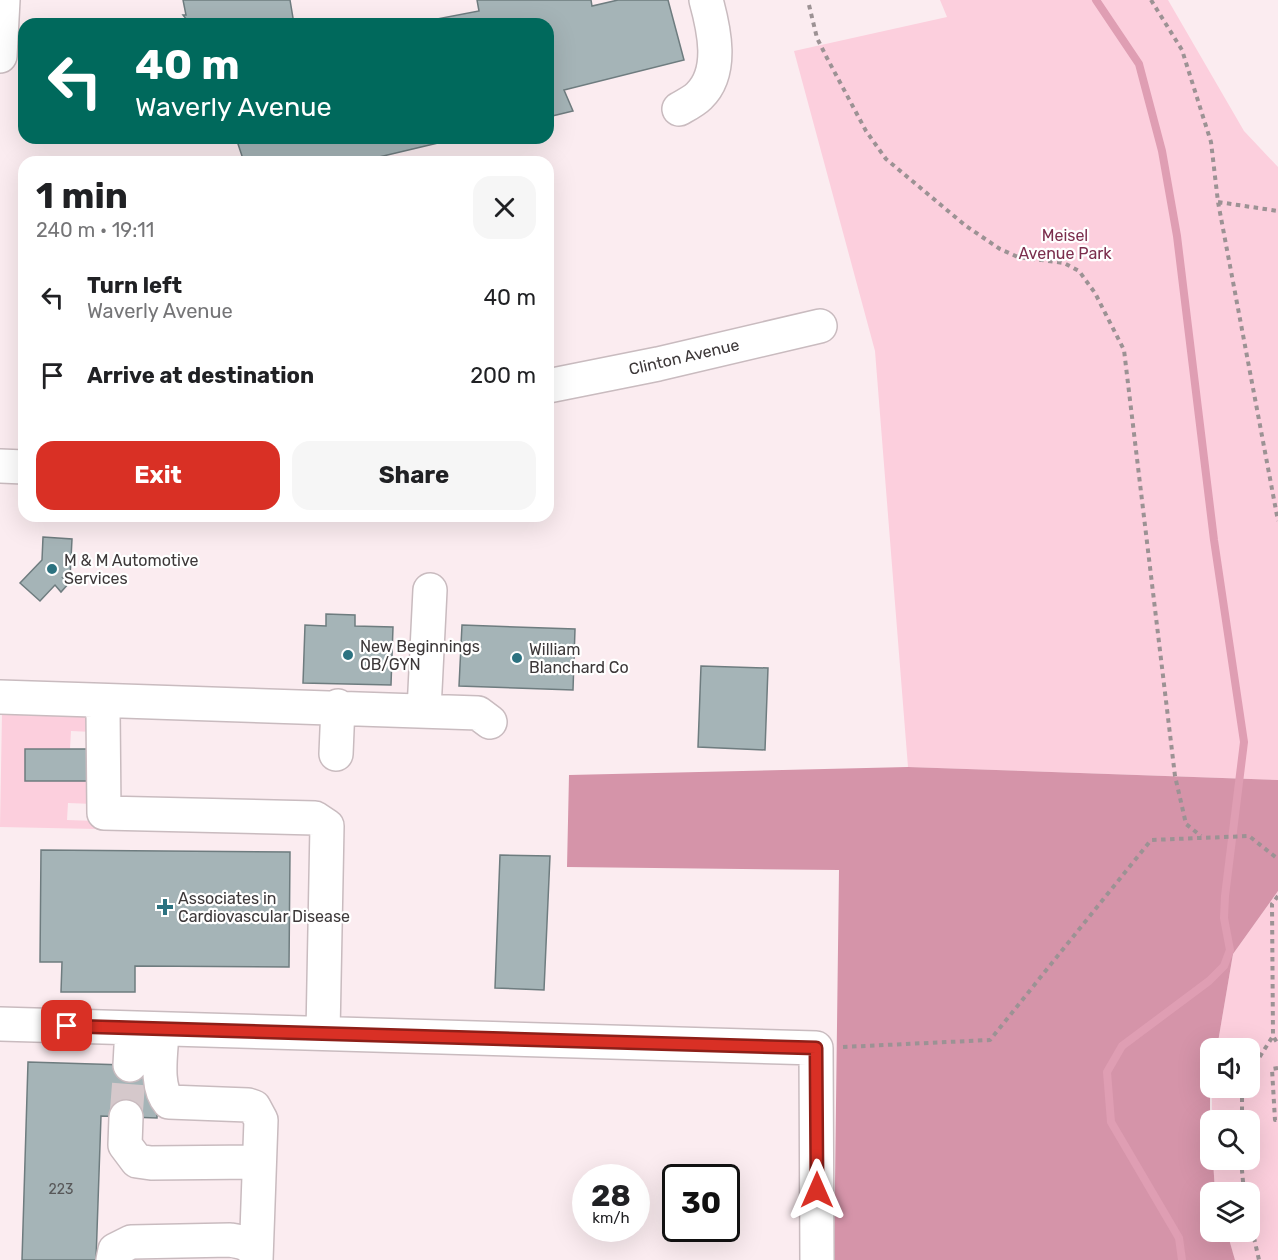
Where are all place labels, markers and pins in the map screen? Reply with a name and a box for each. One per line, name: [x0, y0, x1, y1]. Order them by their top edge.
place label: M & M Automotive Services: [64, 551, 199, 588]
marker: M & M Automotive Services: [45, 562, 59, 576]
place label: New Beginnings OB/GYN: [360, 637, 480, 674]
place label: William Blanchard Co: [529, 640, 629, 677]
marker: New Beginnings OB/GYN: [341, 648, 355, 662]
marker: William Blanchard Co: [510, 651, 524, 665]
place label: Associates in Cardiovascular Disease: [178, 889, 350, 926]
marker: Associates in Cardiovascular Disease: [156, 898, 174, 916]
pin: [41, 1000, 92, 1051]

